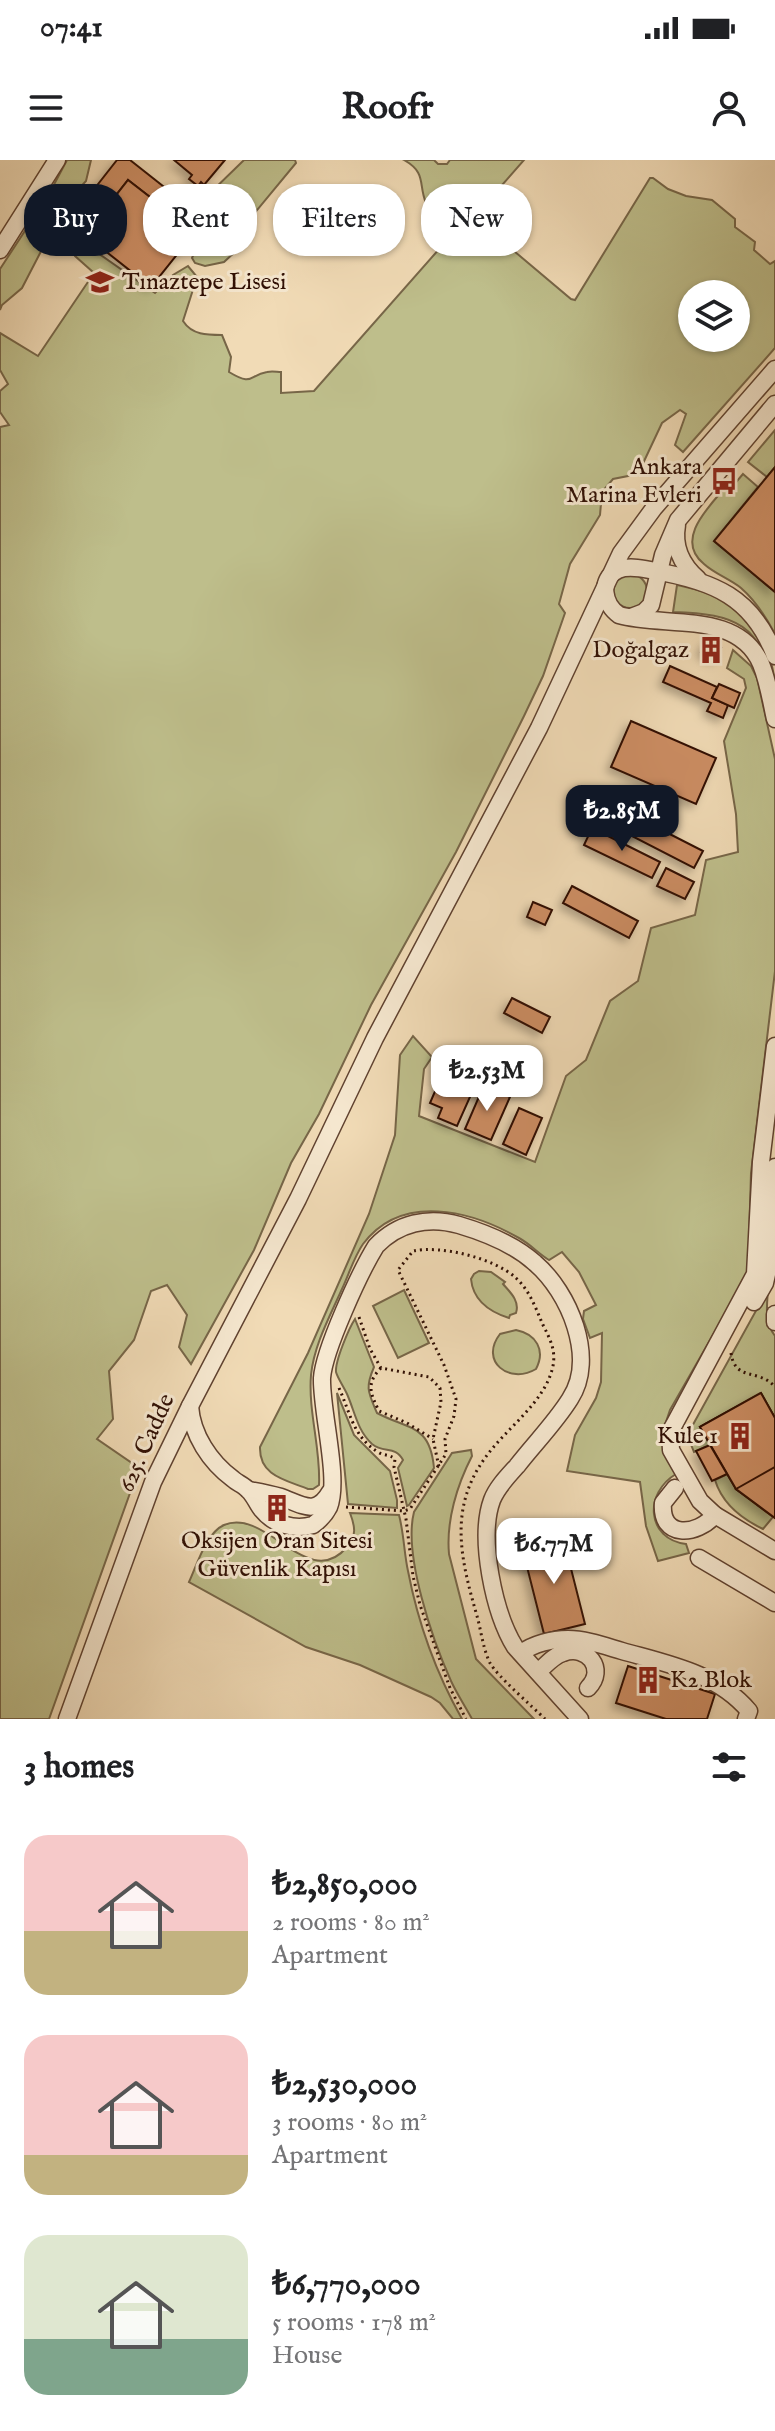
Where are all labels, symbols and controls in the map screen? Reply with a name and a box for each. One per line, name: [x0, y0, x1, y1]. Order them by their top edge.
text: 07:41: [40, 9, 103, 47]
text: Roofr: [341, 85, 434, 131]
icon: menu: [24, 86, 68, 130]
icon: person: [707, 86, 751, 130]
chip: Buy: [24, 184, 127, 256]
chip: Rent: [143, 184, 257, 256]
chip: Filters: [273, 184, 405, 256]
chip: New: [421, 184, 532, 256]
school or university icon: Tınaztepe Lisesi: [85, 267, 115, 297]
place label: Tınaztepe Lisesi: [122, 267, 286, 298]
map controls: [678, 280, 750, 352]
button: layers: [678, 280, 750, 352]
place label: Ankara Marina Evleri: [566, 452, 703, 511]
bus stop icon: Ankara Marina Evleri: [709, 466, 739, 496]
place label: Doğalgaz: [592, 635, 689, 666]
building icon: Doğalgaz: [696, 635, 726, 665]
pin: ₺2.85M: [557, 785, 687, 853]
text: ₺2.85M: [584, 794, 660, 827]
pin: ₺2.53M: [422, 1045, 552, 1113]
text: ₺2.53M: [449, 1054, 525, 1087]
street label: 625. Cadde: [112, 1389, 182, 1497]
place label: Kule 1: [657, 1421, 718, 1452]
building icon: Kule 1: [725, 1421, 755, 1451]
building icon: Oksijen Oran Sitesi Güvenlik Kapısı: [262, 1493, 292, 1523]
pin: ₺6.77M: [489, 1518, 619, 1586]
place label: Oksijen Oran Sitesi Güvenlik Kapısı: [181, 1526, 373, 1585]
text: ₺6.77M: [515, 1527, 593, 1560]
building icon: K2 Blok: [633, 1665, 663, 1695]
place label: K2 Blok: [670, 1665, 752, 1696]
icon: filters: [707, 1745, 751, 1789]
text: 3 homes: [24, 1746, 134, 1789]
text: ₺2,850,000: [272, 1863, 418, 1906]
icon: home: [88, 1867, 184, 1963]
text: 2 rooms · 80 m²: [272, 1906, 430, 1939]
text: Apartment: [272, 1939, 388, 1972]
text: ₺2,530,000: [272, 2063, 417, 2106]
icon: home: [88, 2067, 184, 2163]
text: 3 rooms · 80 m²: [272, 2106, 427, 2139]
text: Apartment: [272, 2139, 388, 2172]
text: ₺6,770,000: [272, 2263, 421, 2306]
icon: home: [88, 2267, 184, 2363]
text: 5 rooms · 178 m²: [272, 2306, 436, 2339]
text: House: [272, 2339, 342, 2372]

